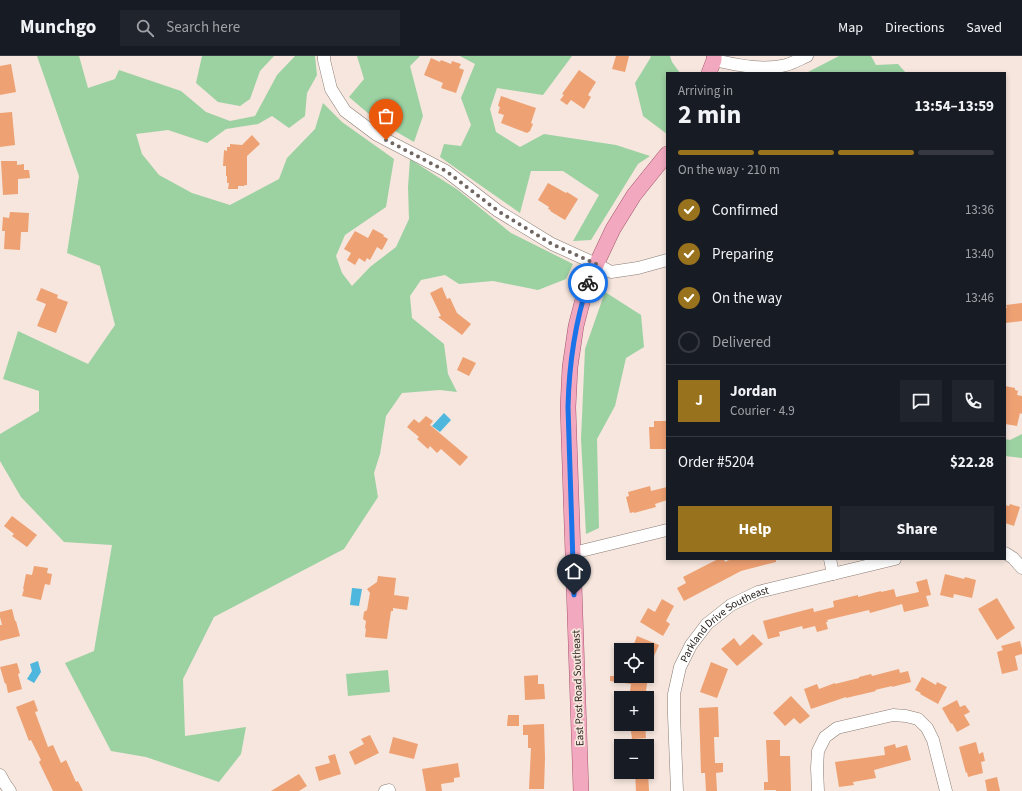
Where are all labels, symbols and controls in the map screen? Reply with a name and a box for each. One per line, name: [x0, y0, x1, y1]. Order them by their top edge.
search box: [120, 10, 400, 46]
text: Munchgo: [20, 14, 96, 41]
icon: search: [134, 17, 156, 39]
text: Search here: [166, 17, 240, 38]
text: Map: [838, 18, 863, 38]
text: Directions: [885, 18, 944, 38]
text: Saved: [966, 18, 1002, 38]
text: Arriving in: [678, 82, 733, 100]
text: 2 min: [678, 96, 741, 133]
text: 13:54–13:59: [914, 96, 994, 117]
pin: [369, 99, 403, 140]
icon: bag: [375, 105, 397, 127]
text: On the way · 210 m: [678, 161, 780, 179]
icon: check: [678, 199, 700, 221]
text: Confirmed: [712, 200, 778, 221]
text: 13:36: [965, 201, 994, 219]
icon: check: [678, 243, 700, 265]
text: Preparing: [712, 244, 773, 265]
text: 13:40: [965, 245, 994, 263]
courier: [568, 263, 608, 303]
icon: bike: [577, 272, 599, 294]
icon: check: [678, 287, 700, 309]
text: On the way: [712, 288, 782, 309]
text: 13:46: [965, 289, 994, 307]
text: Delivered: [712, 332, 771, 353]
button: chat: [900, 380, 942, 422]
button: phone: [952, 380, 994, 422]
text: Jordan: [730, 381, 777, 402]
text: J: [695, 390, 703, 411]
text: Courier · 4.9: [730, 402, 795, 420]
text: Order #5204: [678, 452, 754, 473]
text: $22.28: [950, 452, 994, 473]
button: Help: [678, 506, 832, 552]
button: Share: [840, 506, 994, 552]
pin: [557, 554, 591, 595]
icon: home: [563, 560, 585, 582]
street label: Parkland Drive Southeast: [676, 582, 770, 665]
street label: East Post Road Southeast: [568, 629, 588, 746]
map controls: [614, 643, 654, 779]
button: locate: [614, 643, 654, 683]
button: +: [614, 691, 654, 731]
button: −: [614, 739, 654, 779]

